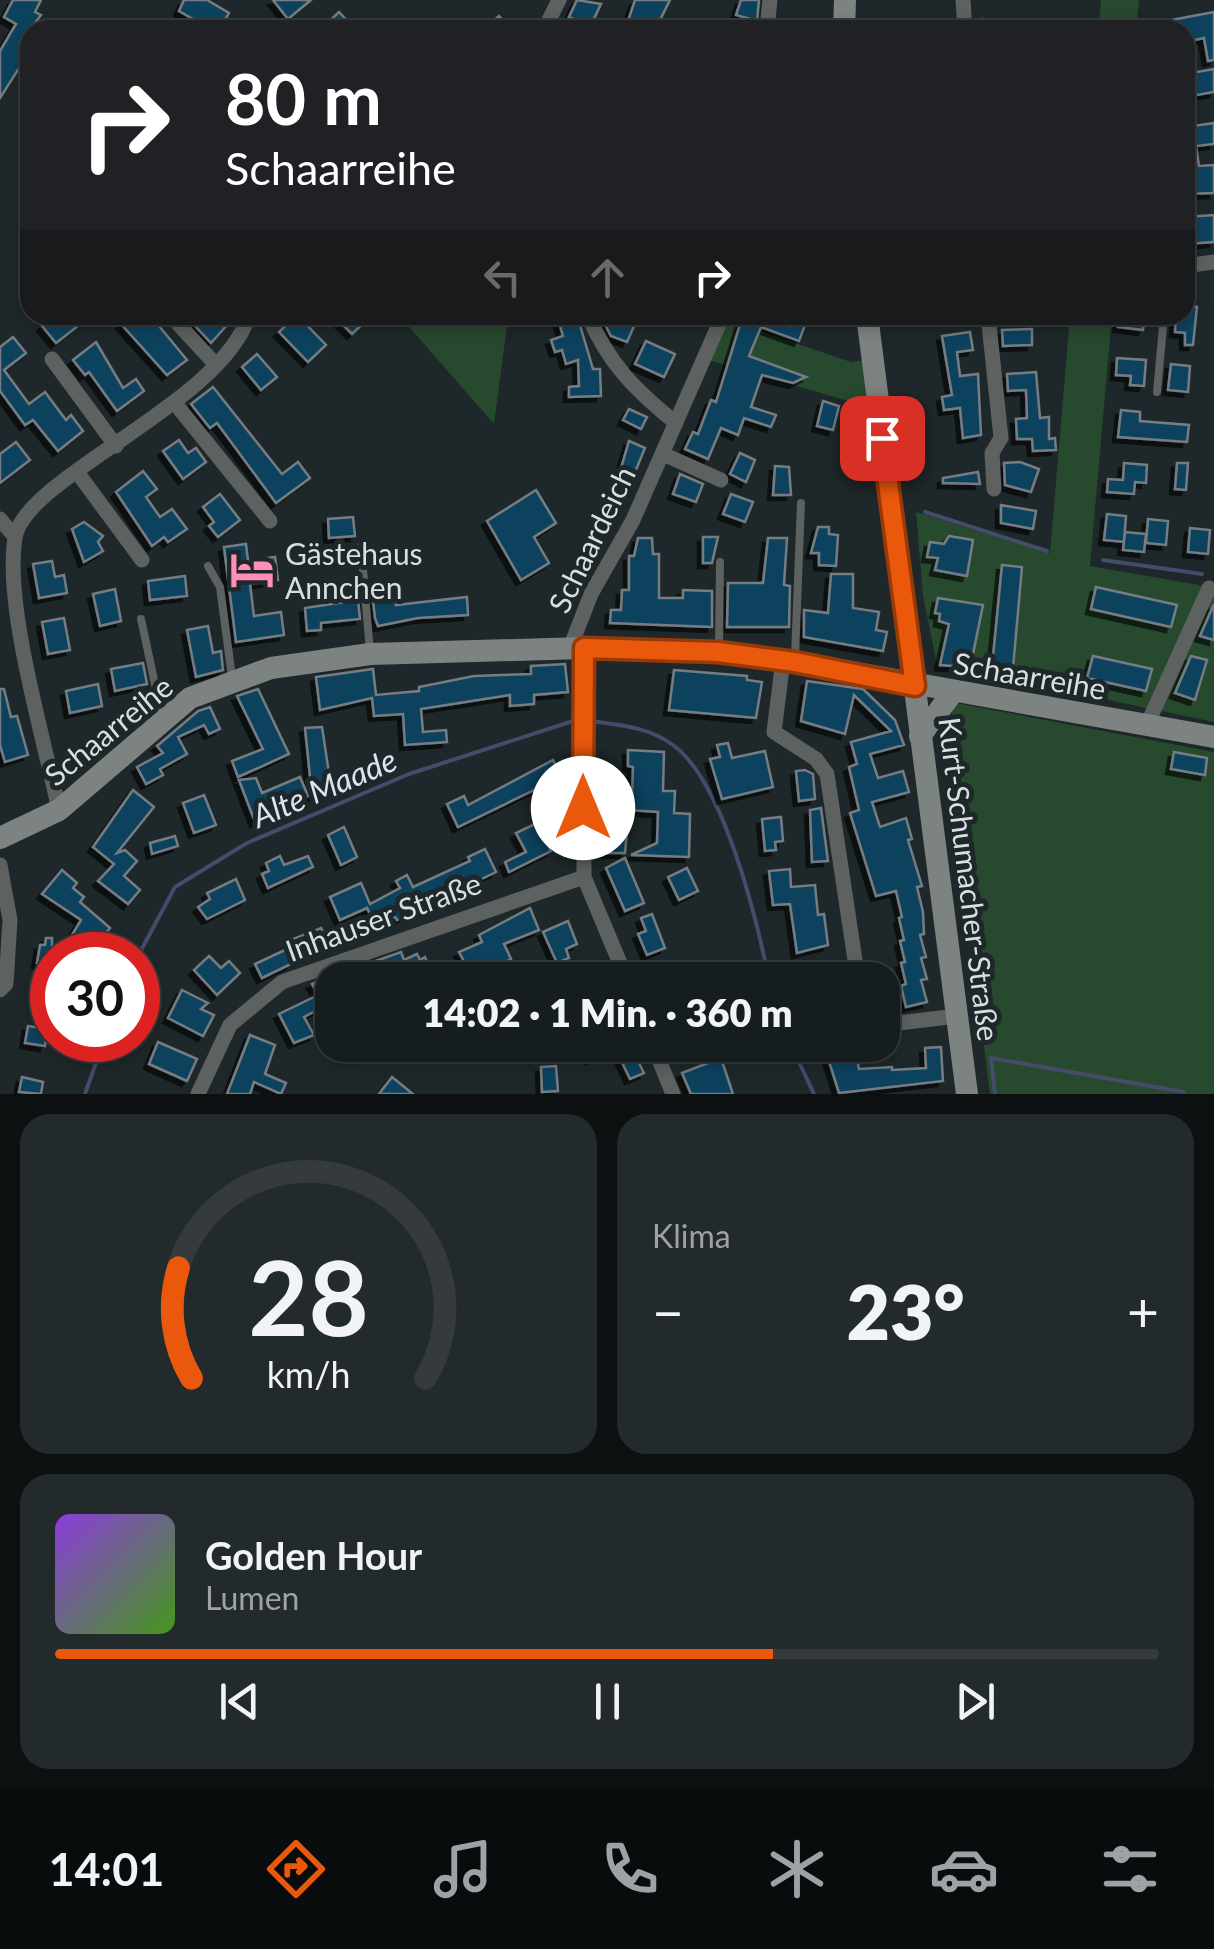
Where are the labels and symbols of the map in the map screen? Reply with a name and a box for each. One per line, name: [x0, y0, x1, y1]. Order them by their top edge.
pin: [840, 396, 925, 481]
street label: Schaardeich: [540, 460, 642, 618]
place label: Gästehaus Annchen: [285, 535, 423, 605]
hotel icon: Gästehaus Annchen: [228, 546, 276, 594]
street label: Schaarreihe: [951, 644, 1109, 706]
street label: Schaarreihe: [37, 668, 179, 792]
street label: Kurt-Schumacher-Straße: [932, 715, 1008, 1043]
water label: Alte Maade: [244, 739, 402, 836]
position arrow: [531, 756, 635, 860]
street label: Inhauser Straße: [280, 864, 486, 968]
speed limit sign: 30: [30, 932, 160, 1062]

